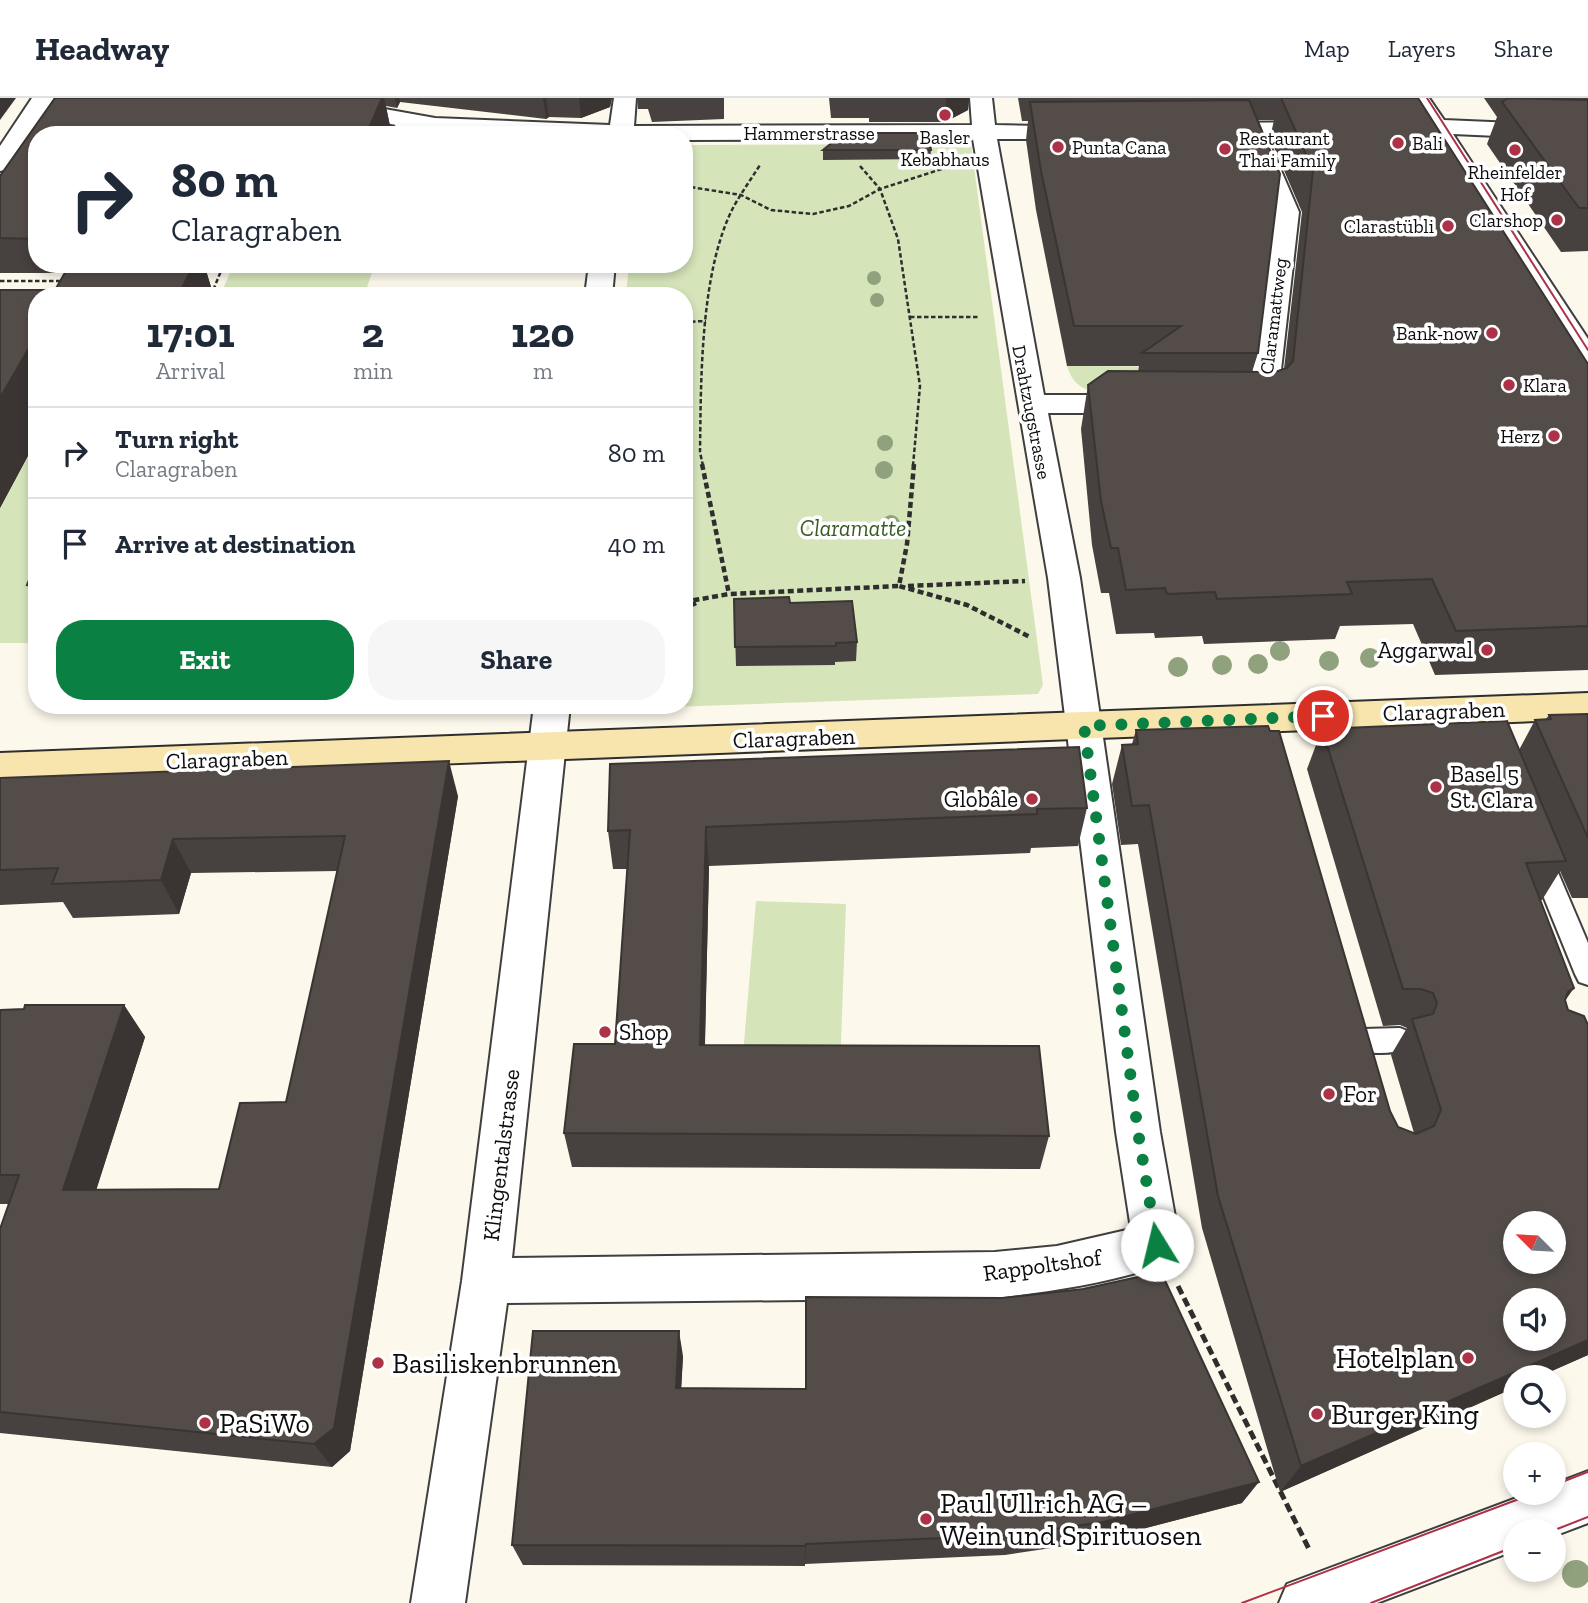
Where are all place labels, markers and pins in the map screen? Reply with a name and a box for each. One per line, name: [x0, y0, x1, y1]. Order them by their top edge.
marker: Basler Kebabhaus: [937, 107, 953, 123]
place label: Basler Kebabhaus: [900, 126, 990, 171]
place label: Restaurant Thai Family: [1239, 127, 1336, 172]
place label: Bali: [1412, 132, 1443, 155]
marker: Bali: [1390, 135, 1406, 151]
place label: Punta Cana: [1072, 136, 1167, 159]
marker: Punta Cana: [1050, 139, 1066, 155]
marker: Restaurant Thai Family: [1217, 141, 1233, 157]
marker: Rheinfelder Hof: [1507, 142, 1523, 158]
place label: Rheinfelder Hof: [1468, 161, 1562, 206]
place label: Clarshop: [1469, 209, 1543, 232]
marker: Clarshop: [1549, 212, 1565, 228]
place label: Clarastübli: [1344, 215, 1434, 238]
marker: Clarastübli: [1440, 218, 1456, 234]
place label: Bank-now: [1396, 322, 1478, 345]
marker: Bank-now: [1484, 325, 1500, 341]
place label: Klara: [1523, 374, 1567, 397]
marker: Klara: [1501, 377, 1517, 393]
place label: Herz: [1500, 425, 1540, 448]
marker: Herz: [1546, 428, 1562, 444]
place label: Aggarwal: [1378, 636, 1473, 664]
marker: Aggarwal: [1479, 642, 1495, 658]
pin: [1293, 686, 1353, 746]
place label: Basel 5 St. Clara: [1450, 760, 1534, 814]
marker: Basel 5 St. Clara: [1428, 779, 1444, 795]
place label: Globâle: [944, 785, 1018, 813]
marker: Globâle: [1024, 791, 1040, 807]
place label: Shop: [619, 1018, 669, 1046]
marker: Shop: [597, 1024, 613, 1040]
place label: For: [1343, 1080, 1377, 1108]
marker: For: [1321, 1086, 1337, 1102]
place label: Hotelplan: [1336, 1342, 1454, 1375]
place label: Basiliskenbrunnen: [392, 1347, 617, 1380]
marker: Hotelplan: [1460, 1350, 1476, 1366]
marker: Basiliskenbrunnen: [370, 1355, 386, 1371]
place label: Burger King: [1331, 1398, 1479, 1431]
marker: Burger King: [1309, 1406, 1325, 1422]
place label: PaSiWo: [219, 1407, 310, 1440]
marker: PaSiWo: [197, 1415, 213, 1431]
place label: Paul Ullrich AG – Wein und Spirituosen: [940, 1487, 1201, 1552]
marker: Paul Ullrich AG – Wein und Spirituosen: [918, 1511, 934, 1527]

